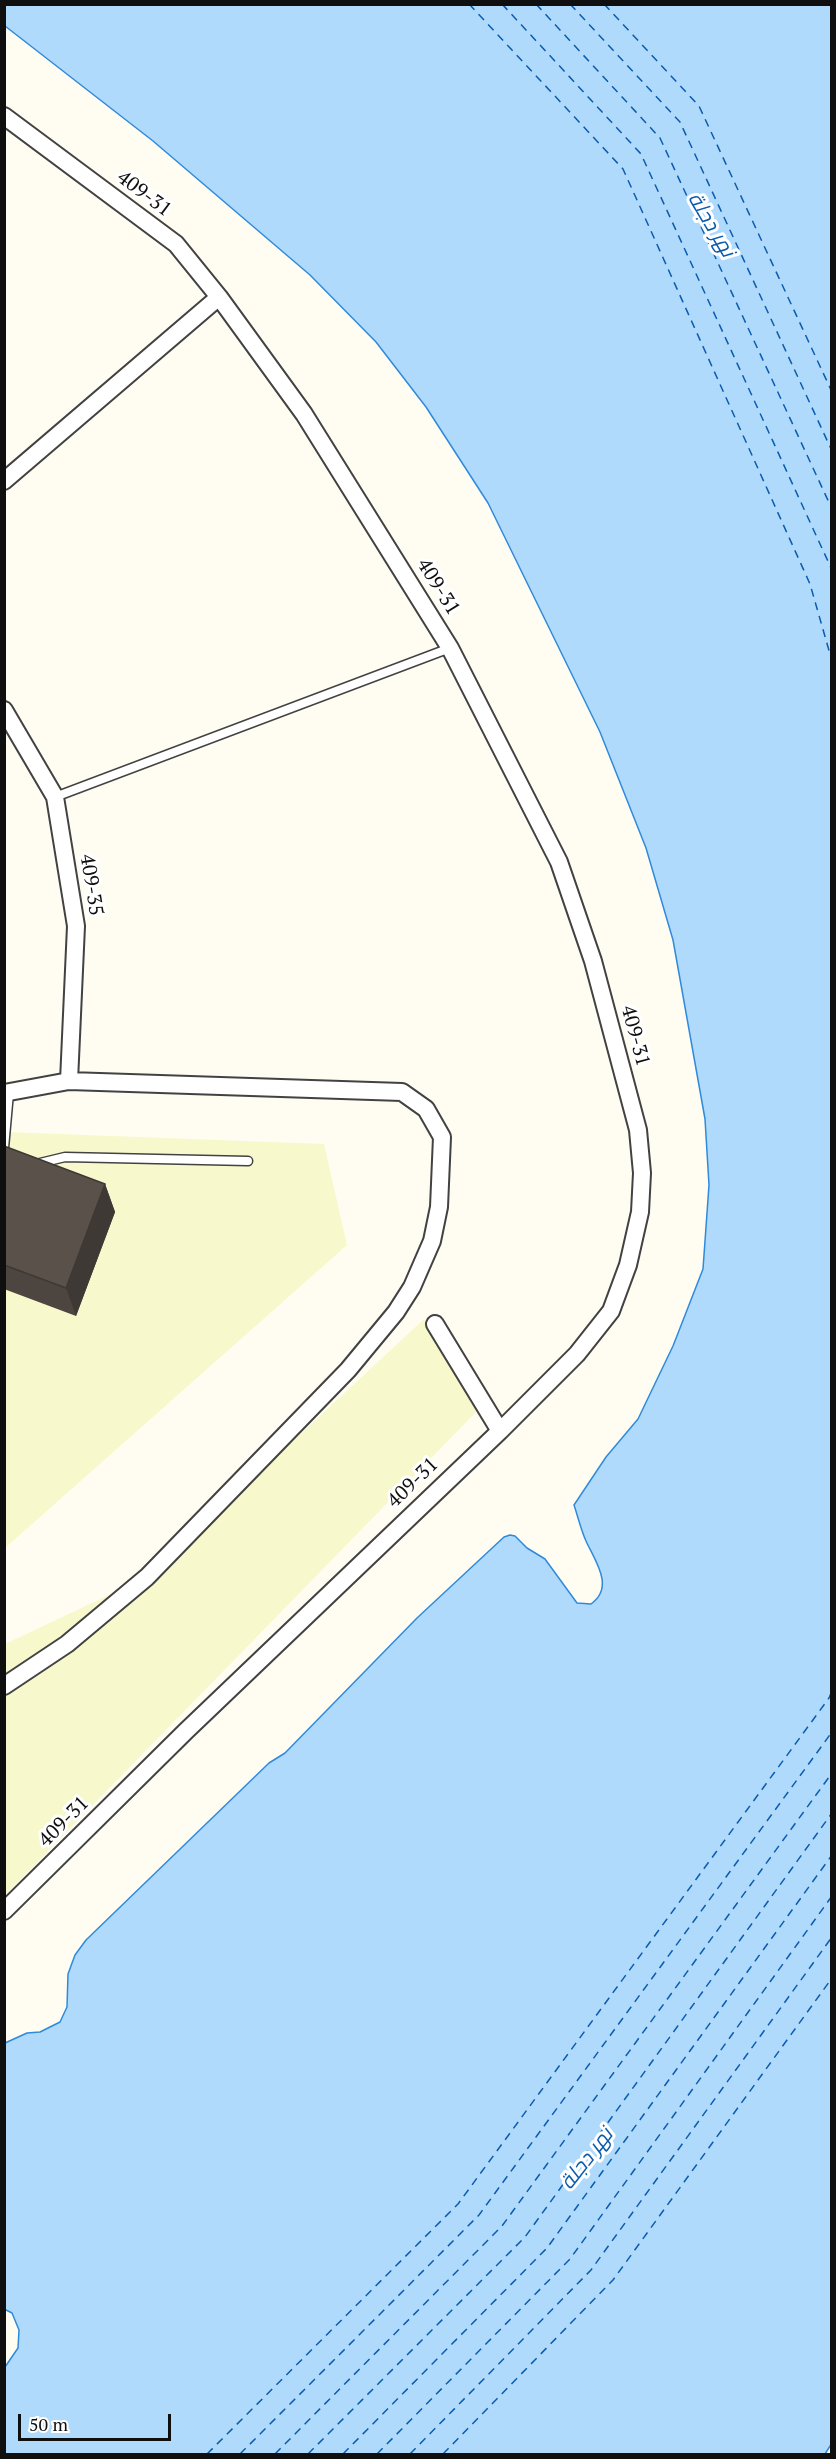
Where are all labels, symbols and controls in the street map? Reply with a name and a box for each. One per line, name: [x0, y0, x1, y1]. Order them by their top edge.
street label: 409-31: [112, 166, 176, 222]
water label: نهر دجلة: [682, 188, 740, 262]
street label: 409-31: [411, 554, 465, 620]
street label: 409-35: [74, 853, 108, 917]
street label: 409-31: [615, 1003, 655, 1069]
street label: 409-31: [382, 1453, 444, 1513]
street label: 409-31: [34, 1792, 94, 1852]
water label: نهر دجلة: [555, 2123, 619, 2195]
scale bar: [21, 2402, 174, 2440]
text: 50 m: [29, 2412, 68, 2436]

